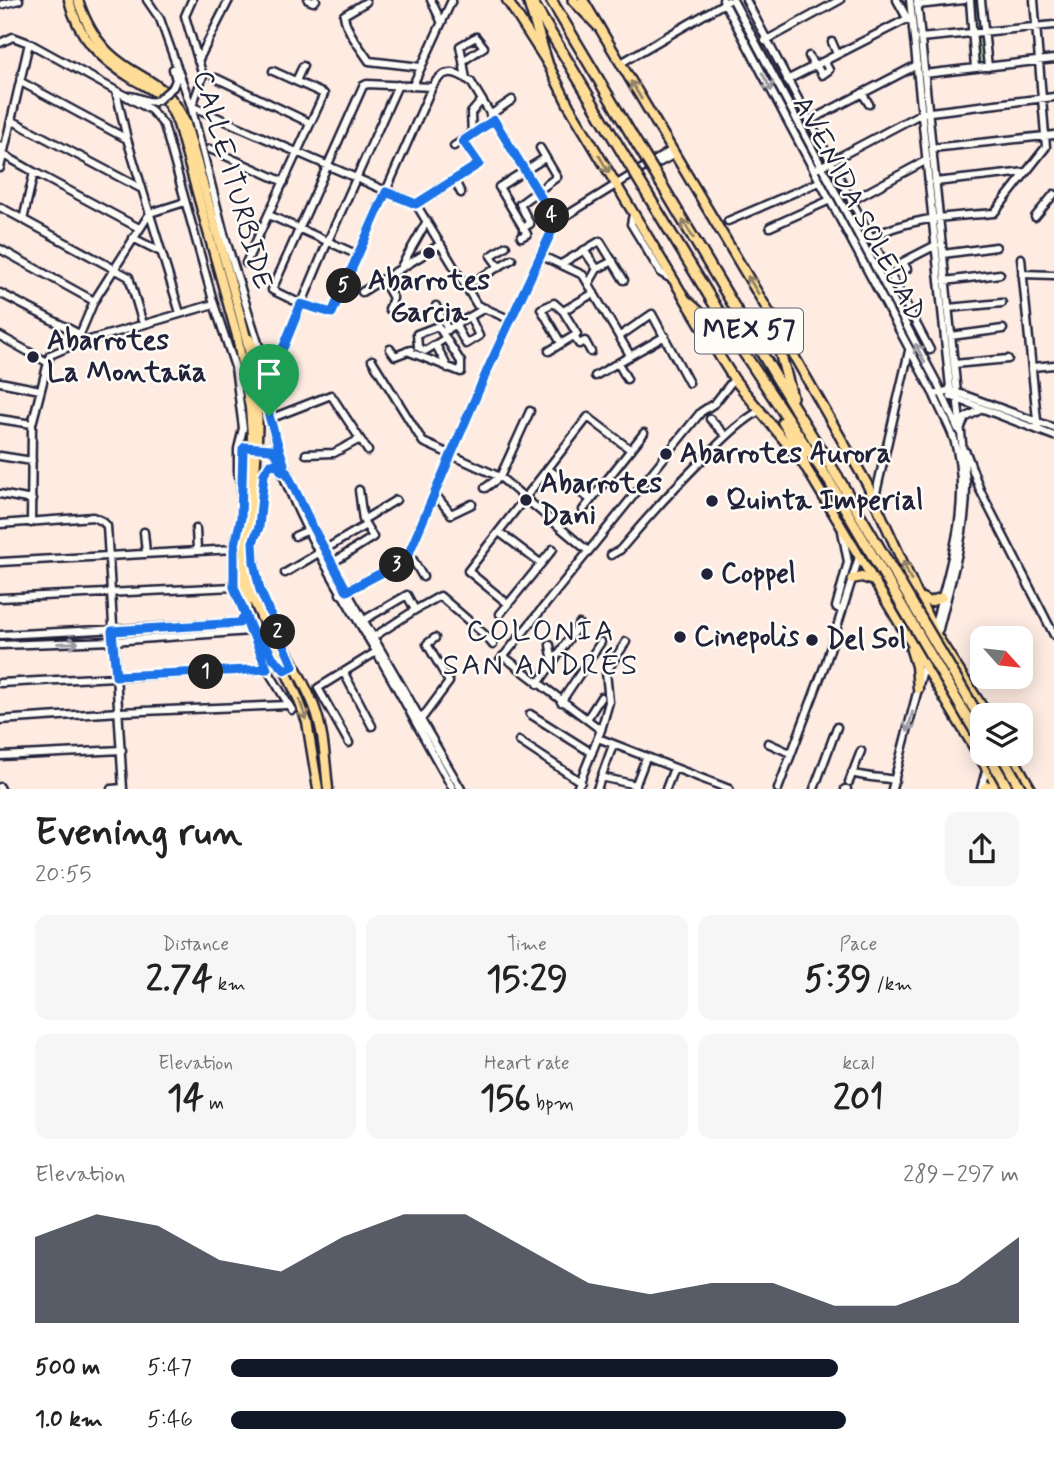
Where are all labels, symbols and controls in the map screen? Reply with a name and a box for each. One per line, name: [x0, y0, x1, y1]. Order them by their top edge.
street label: CALLE ITURBIDE: [183, 66, 281, 294]
one-way arrow: [761, 71, 774, 92]
one-way arrow: [629, 80, 643, 100]
street label: AVENIDA SOLEDAD: [783, 90, 933, 328]
one-way arrow: [597, 154, 611, 174]
pin: 4: [534, 198, 570, 234]
text: 4: [546, 203, 557, 228]
one-way arrow: [681, 219, 695, 239]
marker: Abarrotes Garcia: [421, 245, 437, 261]
place label: Abarrotes Garcia: [368, 263, 490, 332]
pin: 5: [326, 268, 362, 304]
text: 5: [338, 273, 349, 298]
one-way arrow: [745, 276, 759, 296]
road number: MEX 57: [695, 308, 803, 354]
place label: Abarrotes La Montaña: [47, 323, 207, 392]
one-way arrow: [913, 343, 927, 363]
pin: [239, 344, 299, 416]
marker: Abarrotes La Montaña: [25, 349, 41, 365]
icon: arrive: [250, 355, 288, 393]
place label: Abarrotes Aurora: [680, 436, 891, 473]
marker: Abarrotes Aurora: [658, 446, 674, 462]
place label: Abarrotes Dani: [540, 466, 662, 535]
place label: Quinta Imperial: [726, 483, 923, 520]
marker: Abarrotes Dani: [518, 492, 534, 508]
marker: Quinta Imperial: [704, 493, 720, 509]
pin: 3: [380, 548, 414, 582]
text: 3: [392, 552, 401, 577]
place label: Coppel: [721, 556, 796, 593]
one-way arrow: [900, 561, 913, 583]
marker: Coppel: [699, 566, 715, 582]
district label: COLONIA SAN ANDRÉS: [443, 612, 639, 685]
pin: 2: [260, 614, 296, 650]
text: 2: [273, 619, 282, 644]
place label: Cinepolis: [694, 619, 800, 656]
place label: Del Sol: [826, 622, 906, 659]
north arrow: [970, 626, 1032, 690]
map controls: [970, 626, 1033, 766]
marker: Cinepolis: [672, 629, 688, 645]
marker: Del Sol: [804, 632, 820, 648]
one-way arrow: [56, 636, 79, 649]
pin: 1: [188, 654, 224, 690]
text: 1: [201, 659, 210, 684]
one-way arrow: [298, 699, 310, 721]
button: layers: [970, 703, 1033, 766]
one-way arrow: [903, 710, 916, 733]
text: Evening run: [35, 809, 242, 858]
button: share: [945, 812, 1019, 886]
text: 20:55: [35, 860, 92, 890]
text: Distance: [162, 932, 229, 957]
text: Time: [507, 932, 547, 957]
text: Pace: [839, 932, 877, 957]
text: 2.74: [146, 957, 213, 1003]
text: 15:29: [486, 957, 568, 1003]
text: 5:39: [804, 957, 871, 1003]
text: km: [213, 972, 246, 997]
text: /km: [871, 972, 912, 997]
text: Elevation: [158, 1051, 233, 1076]
text: Heart rate: [484, 1051, 570, 1076]
text: kcal: [842, 1051, 874, 1076]
text: 14: [167, 1076, 204, 1122]
text: 156: [480, 1076, 531, 1122]
text: 201: [833, 1076, 884, 1122]
text: m: [204, 1091, 224, 1116]
text: bpm: [531, 1091, 574, 1116]
text: Elevation: [35, 1160, 126, 1190]
text: 289–297 m: [903, 1160, 1019, 1190]
text: 500 m: [35, 1353, 100, 1383]
text: 5:47: [147, 1353, 192, 1383]
text: 1.0 km: [35, 1405, 103, 1435]
text: 5:46: [147, 1405, 193, 1435]

